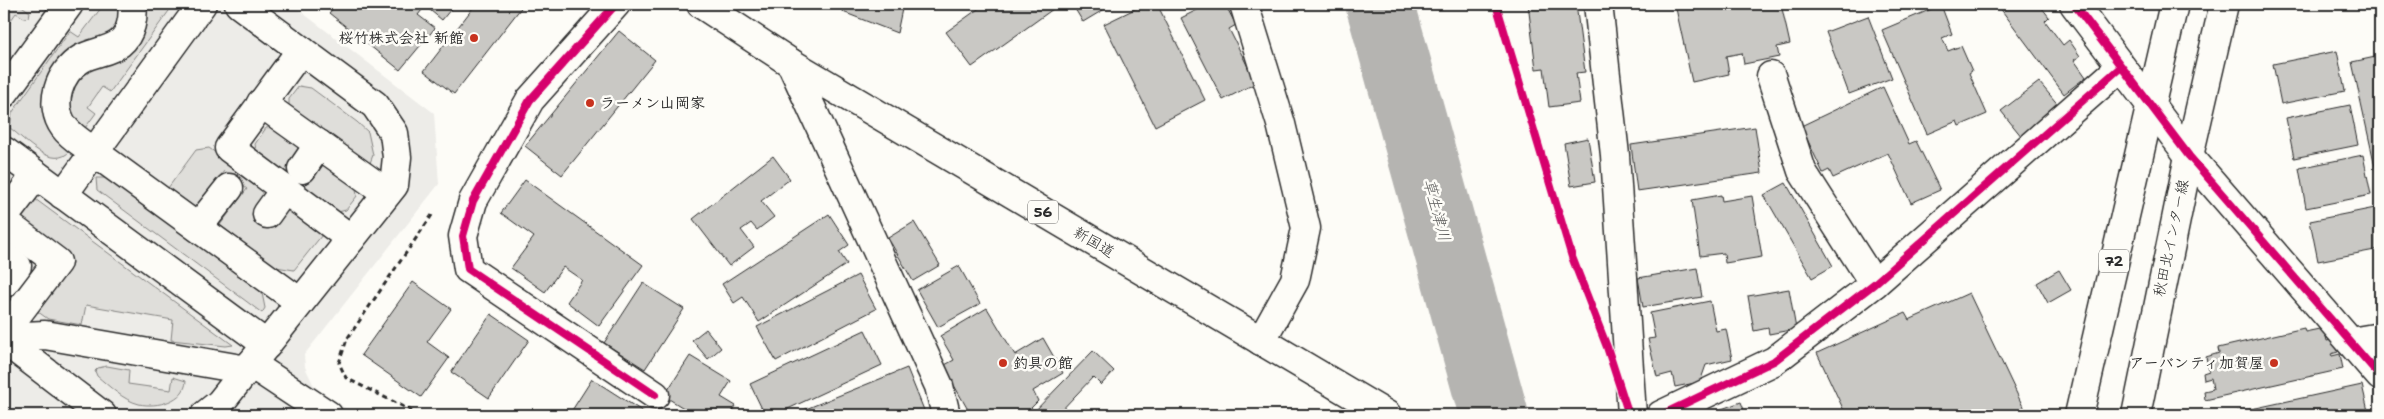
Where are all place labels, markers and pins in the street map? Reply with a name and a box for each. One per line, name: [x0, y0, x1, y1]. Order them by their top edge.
place label: 桜竹株式会社 新館: [339, 28, 464, 48]
marker: 桜竹株式会社 新館: [468, 32, 480, 44]
place label: ラーメン山岡家: [600, 93, 705, 113]
marker: ラーメン山岡家: [584, 97, 596, 109]
place label: 釣具の館: [1013, 353, 1073, 373]
place label: アーバンティ加賀屋: [2129, 353, 2264, 373]
marker: 釣具の館: [997, 357, 1009, 369]
marker: アーバンティ加賀屋: [2268, 357, 2280, 369]

